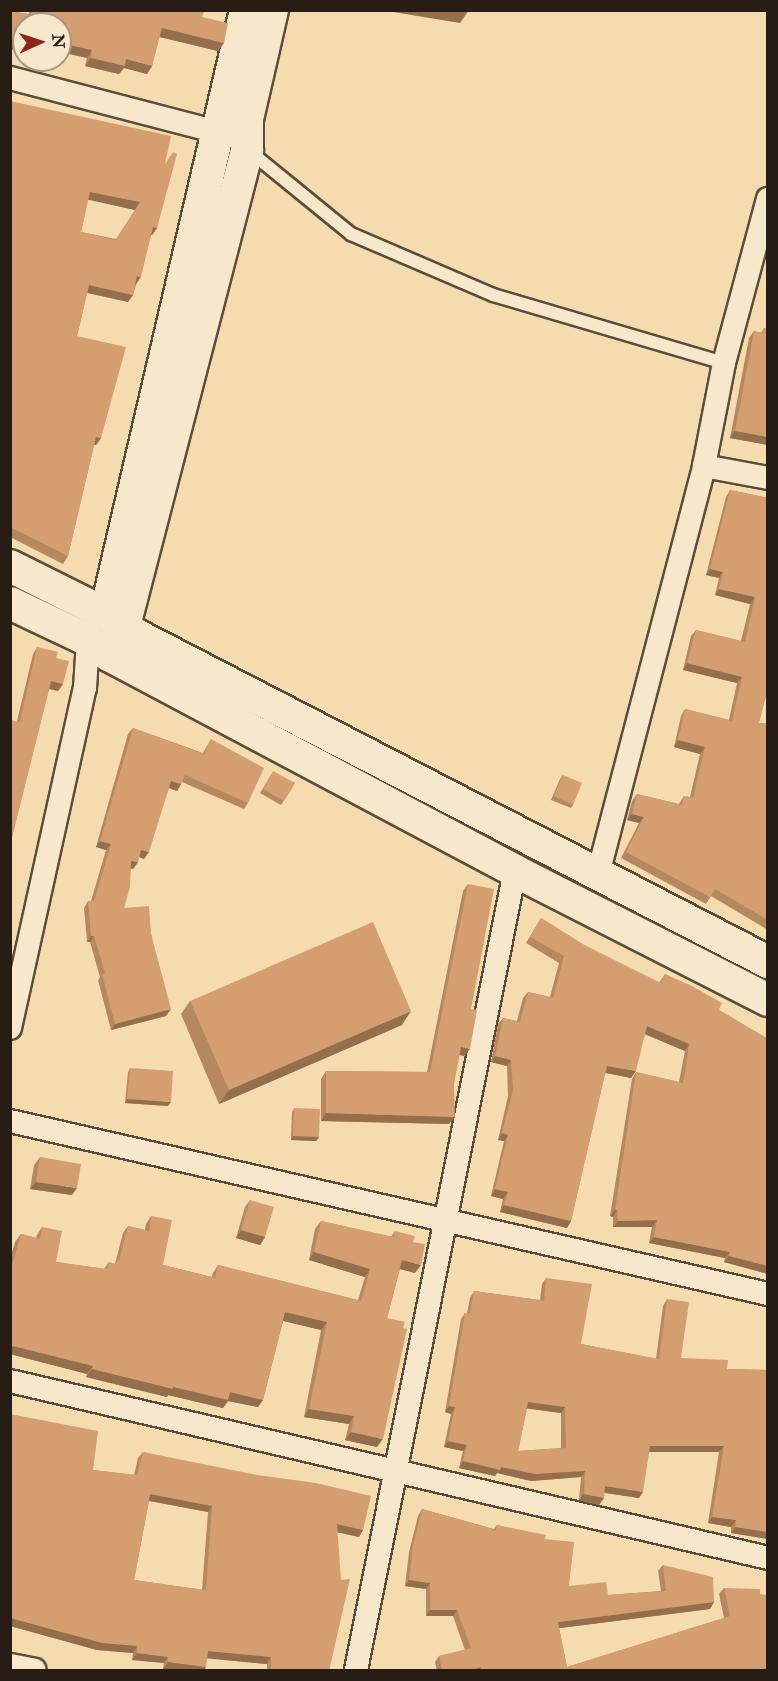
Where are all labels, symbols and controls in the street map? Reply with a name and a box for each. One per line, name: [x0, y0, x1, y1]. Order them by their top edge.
north arrow: [12, 12, 72, 72]
text: N: [48, 33, 68, 49]

